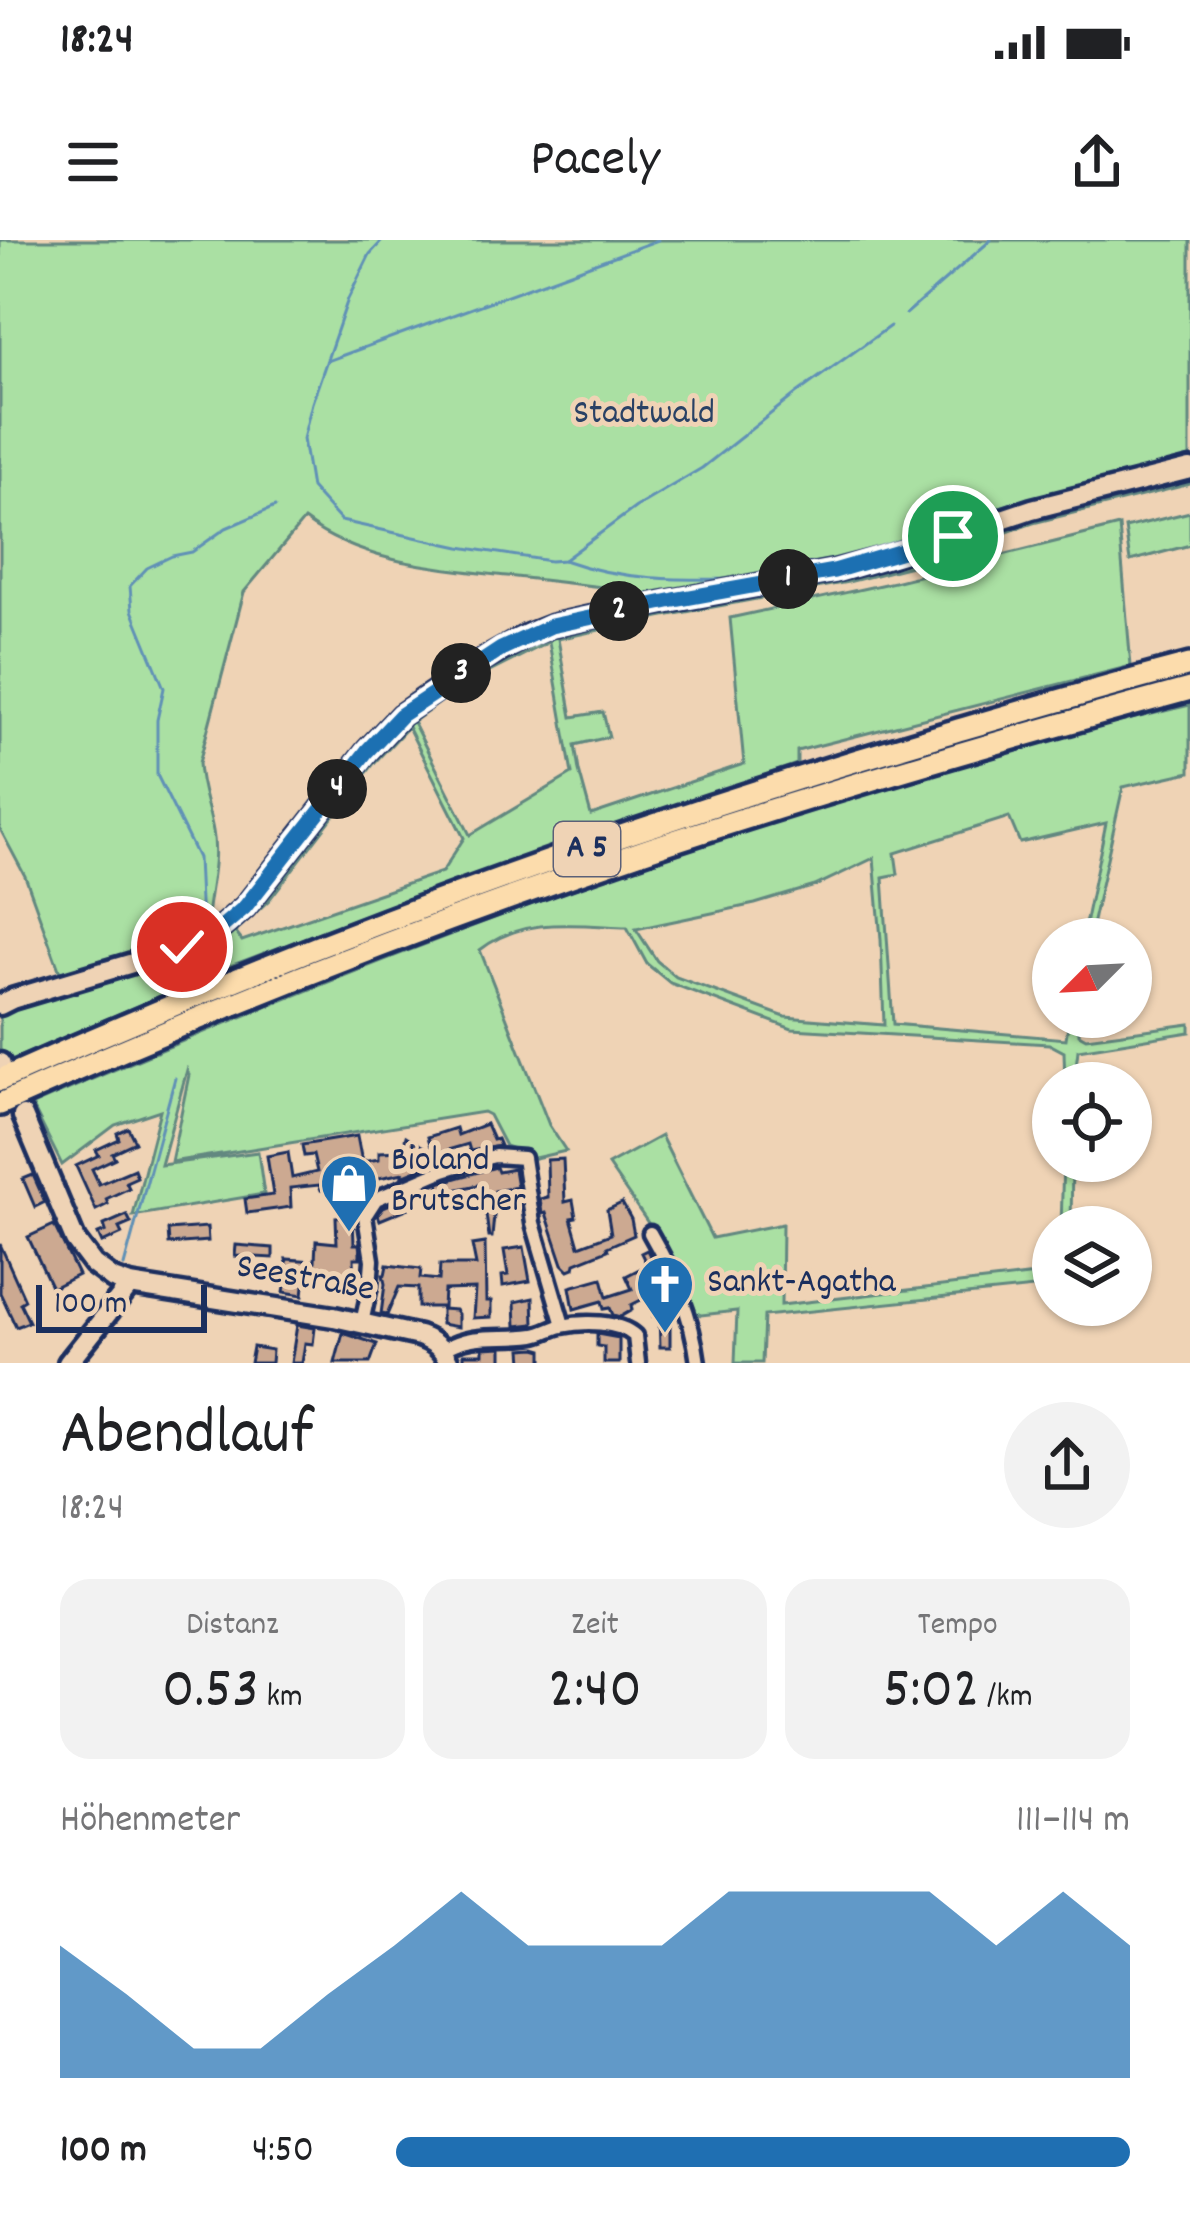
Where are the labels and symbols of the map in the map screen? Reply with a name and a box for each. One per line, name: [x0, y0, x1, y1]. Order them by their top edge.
park label: Stadtwald: [573, 389, 715, 441]
pin: [902, 485, 1004, 587]
pin: 1: [758, 549, 818, 609]
pin: 2: [589, 581, 649, 641]
pin: 3: [431, 643, 491, 703]
pin: 4: [307, 759, 367, 819]
road number: A 5: [554, 822, 620, 876]
pin: [131, 896, 233, 998]
north arrow: [1032, 918, 1152, 1038]
place label: Bioland Brutscher: [391, 1136, 526, 1229]
shop icon: Bioland Brutscher: [318, 1152, 380, 1234]
street label: Seestraße: [232, 1242, 378, 1318]
church icon: Sankt-Agatha: [634, 1253, 696, 1335]
place label: Sankt-Agatha: [707, 1258, 897, 1310]
scale bar: [36, 1279, 207, 1332]

